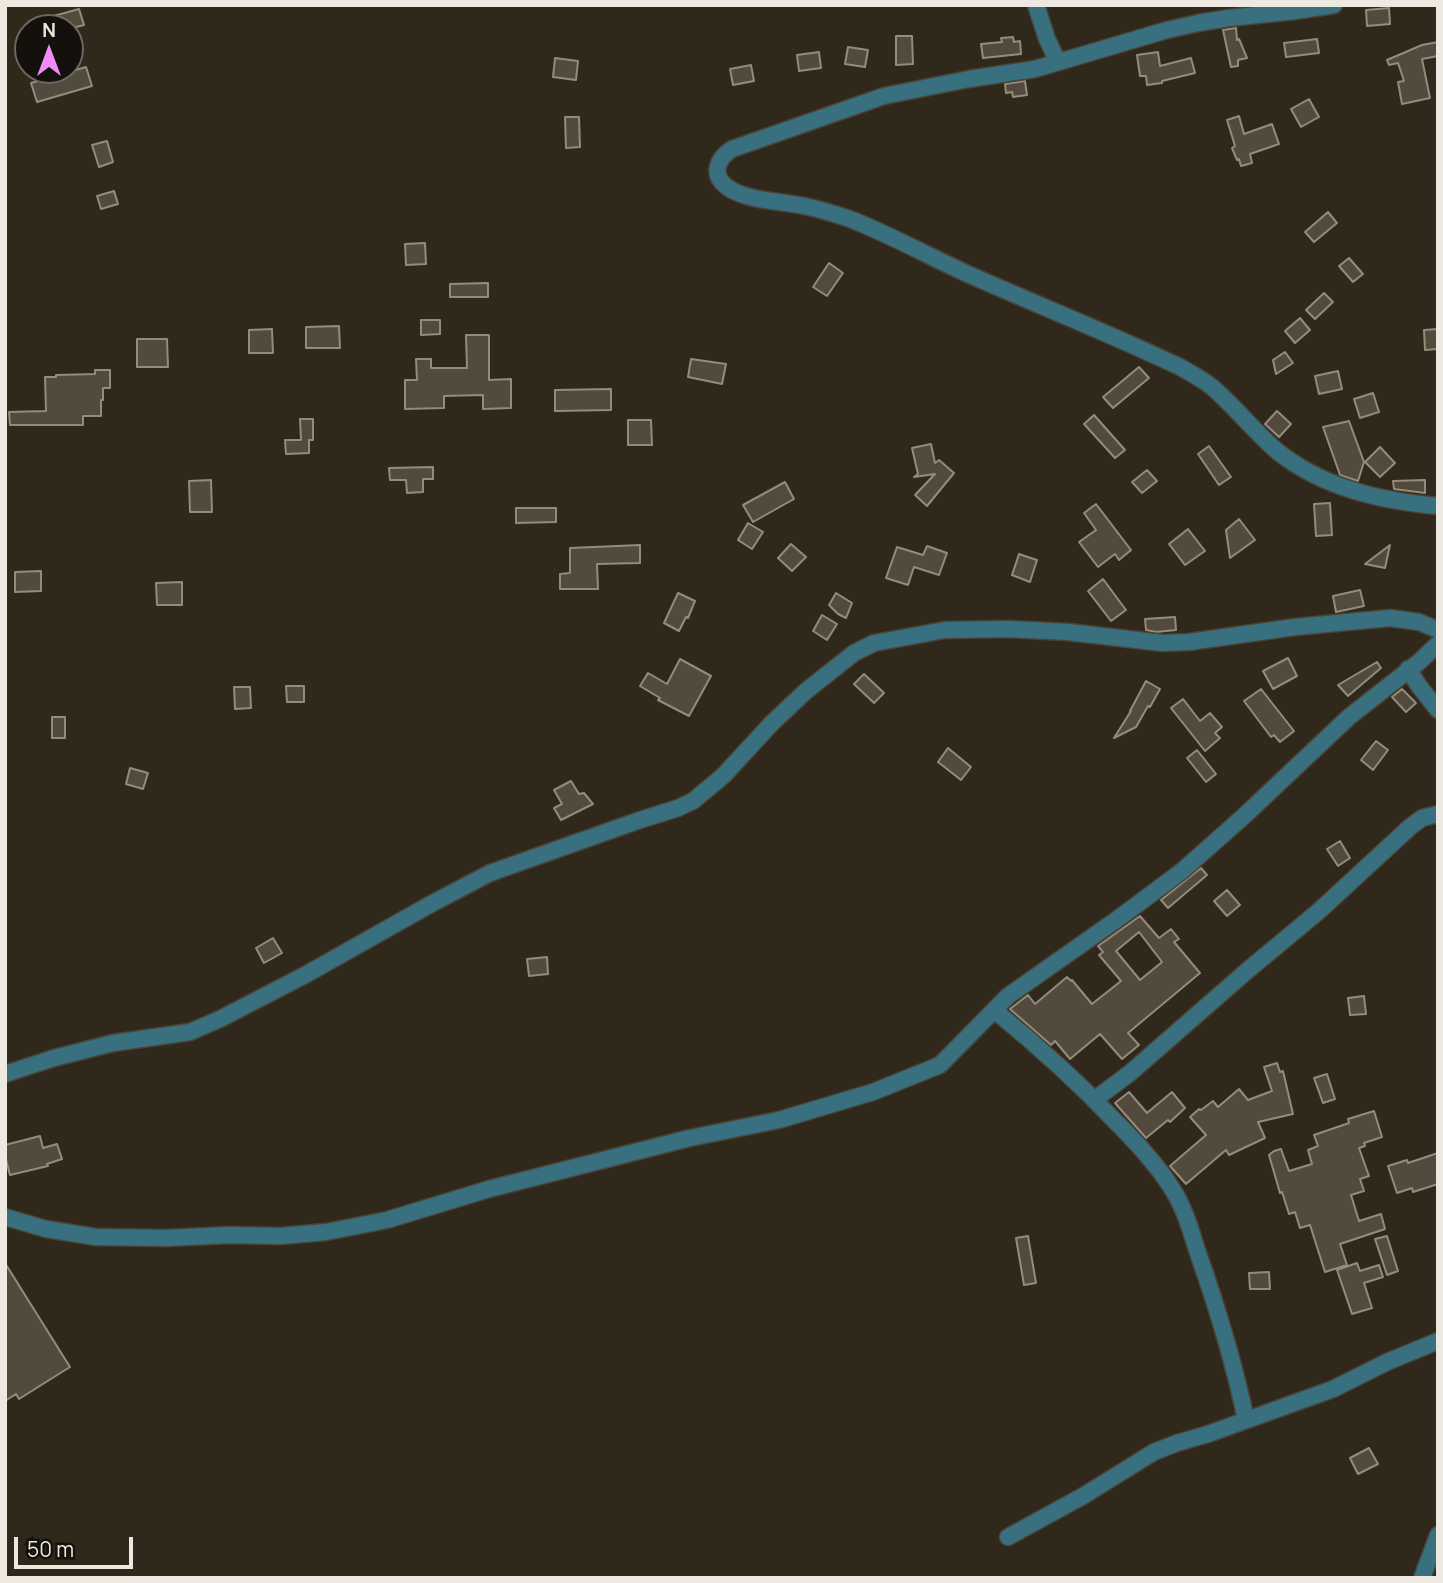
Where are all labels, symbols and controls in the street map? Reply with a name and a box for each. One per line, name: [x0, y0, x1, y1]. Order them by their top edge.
north arrow: [14, 14, 84, 84]
text: N: [42, 17, 56, 43]
scale bar: [18, 1524, 136, 1568]
text: 50 m: [27, 1535, 74, 1563]

